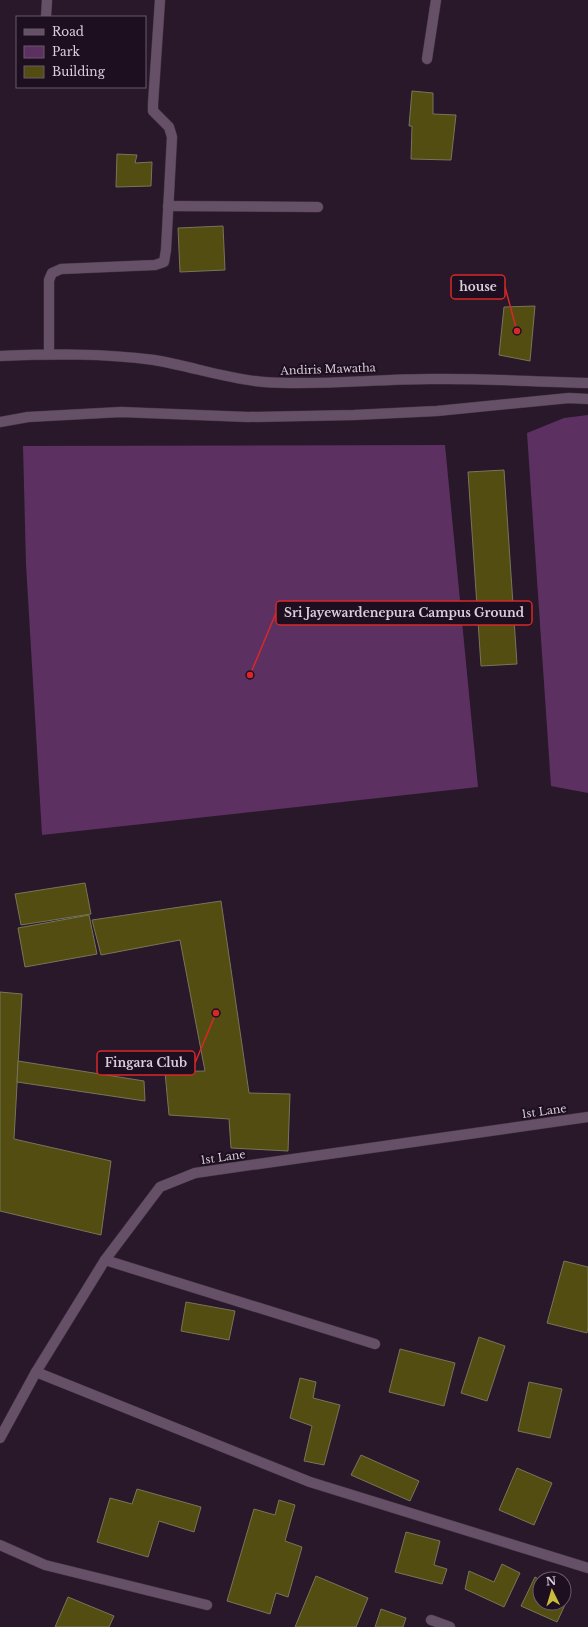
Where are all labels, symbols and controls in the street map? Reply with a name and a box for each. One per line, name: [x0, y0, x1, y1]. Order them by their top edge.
legend: [16, 16, 146, 88]
text: Road: [52, 24, 84, 39]
text: Park: [52, 44, 80, 59]
text: Building: [52, 64, 106, 79]
callout: house: [451, 275, 505, 299]
text: house: [459, 279, 497, 294]
street label: Andiris Mawatha: [279, 360, 377, 378]
callout: Sri Jayewardenepura Campus Ground: [276, 601, 532, 625]
text: Sri Jayewardenepura Campus Ground: [284, 605, 525, 620]
callout: Fingara Club: [97, 1051, 195, 1075]
text: Fingara Club: [105, 1055, 187, 1070]
street label: 1st Lane: [521, 1101, 567, 1121]
street label: 1st Lane: [200, 1147, 246, 1167]
north arrow: [532, 1571, 572, 1611]
text: N: [545, 1574, 558, 1588]

